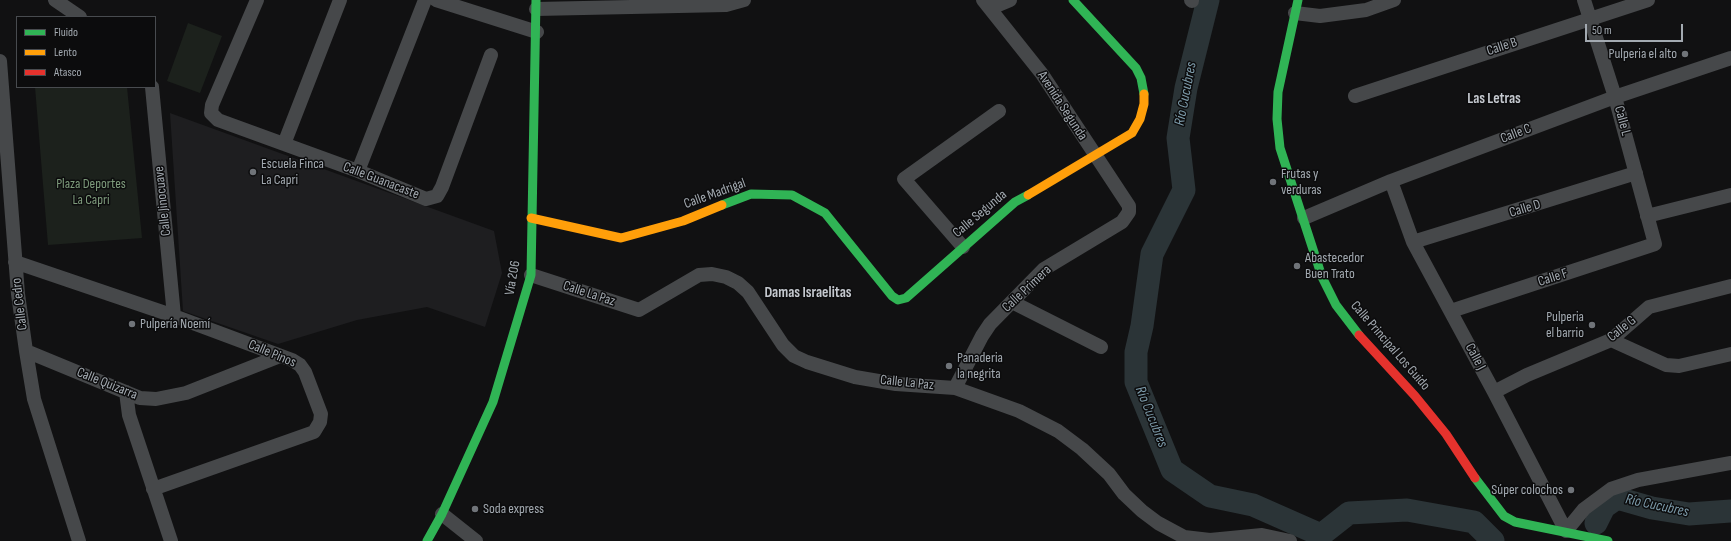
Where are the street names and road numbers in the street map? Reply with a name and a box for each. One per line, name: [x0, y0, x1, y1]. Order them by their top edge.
street label: Calle B: [1485, 34, 1519, 60]
street label: Avenida Segunda: [1033, 68, 1091, 144]
street label: Calle L: [1610, 104, 1634, 138]
street label: Calle C: [1498, 120, 1534, 148]
street label: Calle Guanacaste: [341, 159, 421, 203]
street label: Calle Jinocuave: [151, 165, 175, 237]
street label: Calle Madrigal: [682, 175, 748, 213]
street label: Calle Segunda: [950, 187, 1010, 241]
street label: Calle D: [1507, 196, 1543, 222]
street label: Vía 206: [502, 259, 524, 297]
street label: Calle Primera: [999, 262, 1055, 316]
street label: Calle F: [1536, 265, 1570, 291]
street label: Calle Cedro: [8, 277, 32, 331]
street label: Calle La Paz: [561, 278, 617, 310]
street label: Calle Principal Los Guido: [1347, 298, 1433, 394]
street label: Calle G: [1604, 312, 1640, 346]
street label: Calle Pinos: [246, 336, 298, 372]
street label: Calle J: [1461, 341, 1489, 373]
street label: Calle Quizarra: [74, 364, 140, 404]
street label: Calle La Paz: [879, 372, 935, 394]

